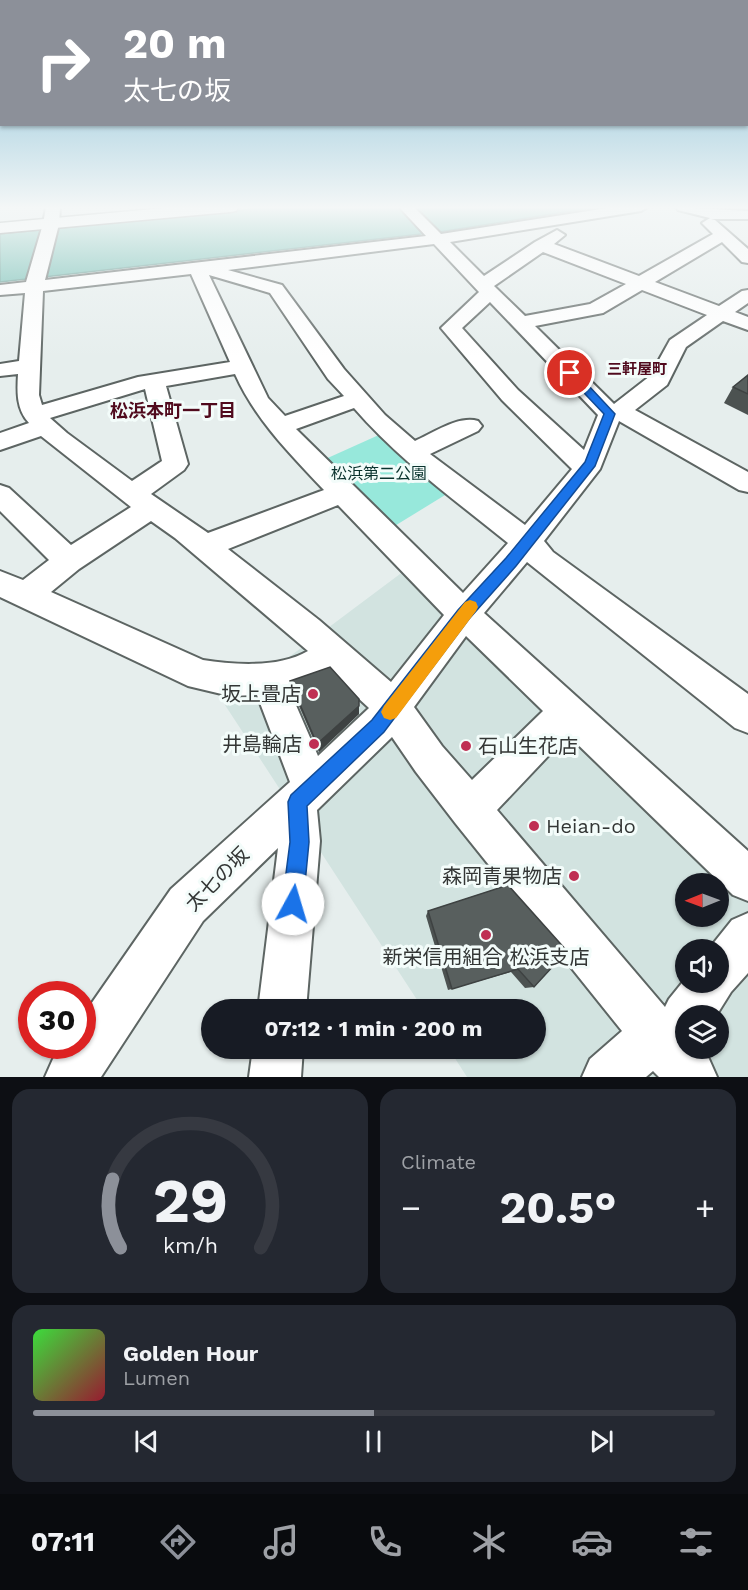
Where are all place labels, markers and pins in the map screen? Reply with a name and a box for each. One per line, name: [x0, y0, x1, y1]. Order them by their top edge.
pin: [544, 347, 595, 398]
place label: 坂上畳店: [221, 682, 301, 706]
marker: 坂上畳店: [306, 687, 320, 701]
place label: 井島輪店: [222, 732, 302, 756]
place label: 石山生花店: [478, 734, 578, 758]
marker: 井島輪店: [307, 737, 321, 751]
marker: 石山生花店: [459, 739, 473, 753]
place label: Heian-do: [546, 814, 636, 838]
marker: Heian-do: [527, 819, 541, 833]
place label: 森岡青果物店: [442, 864, 562, 888]
marker: 森岡青果物店: [567, 869, 581, 883]
marker: 新栄信用組合 松浜支店: [479, 928, 493, 942]
place label: 新栄信用組合 松浜支店: [383, 945, 589, 969]

